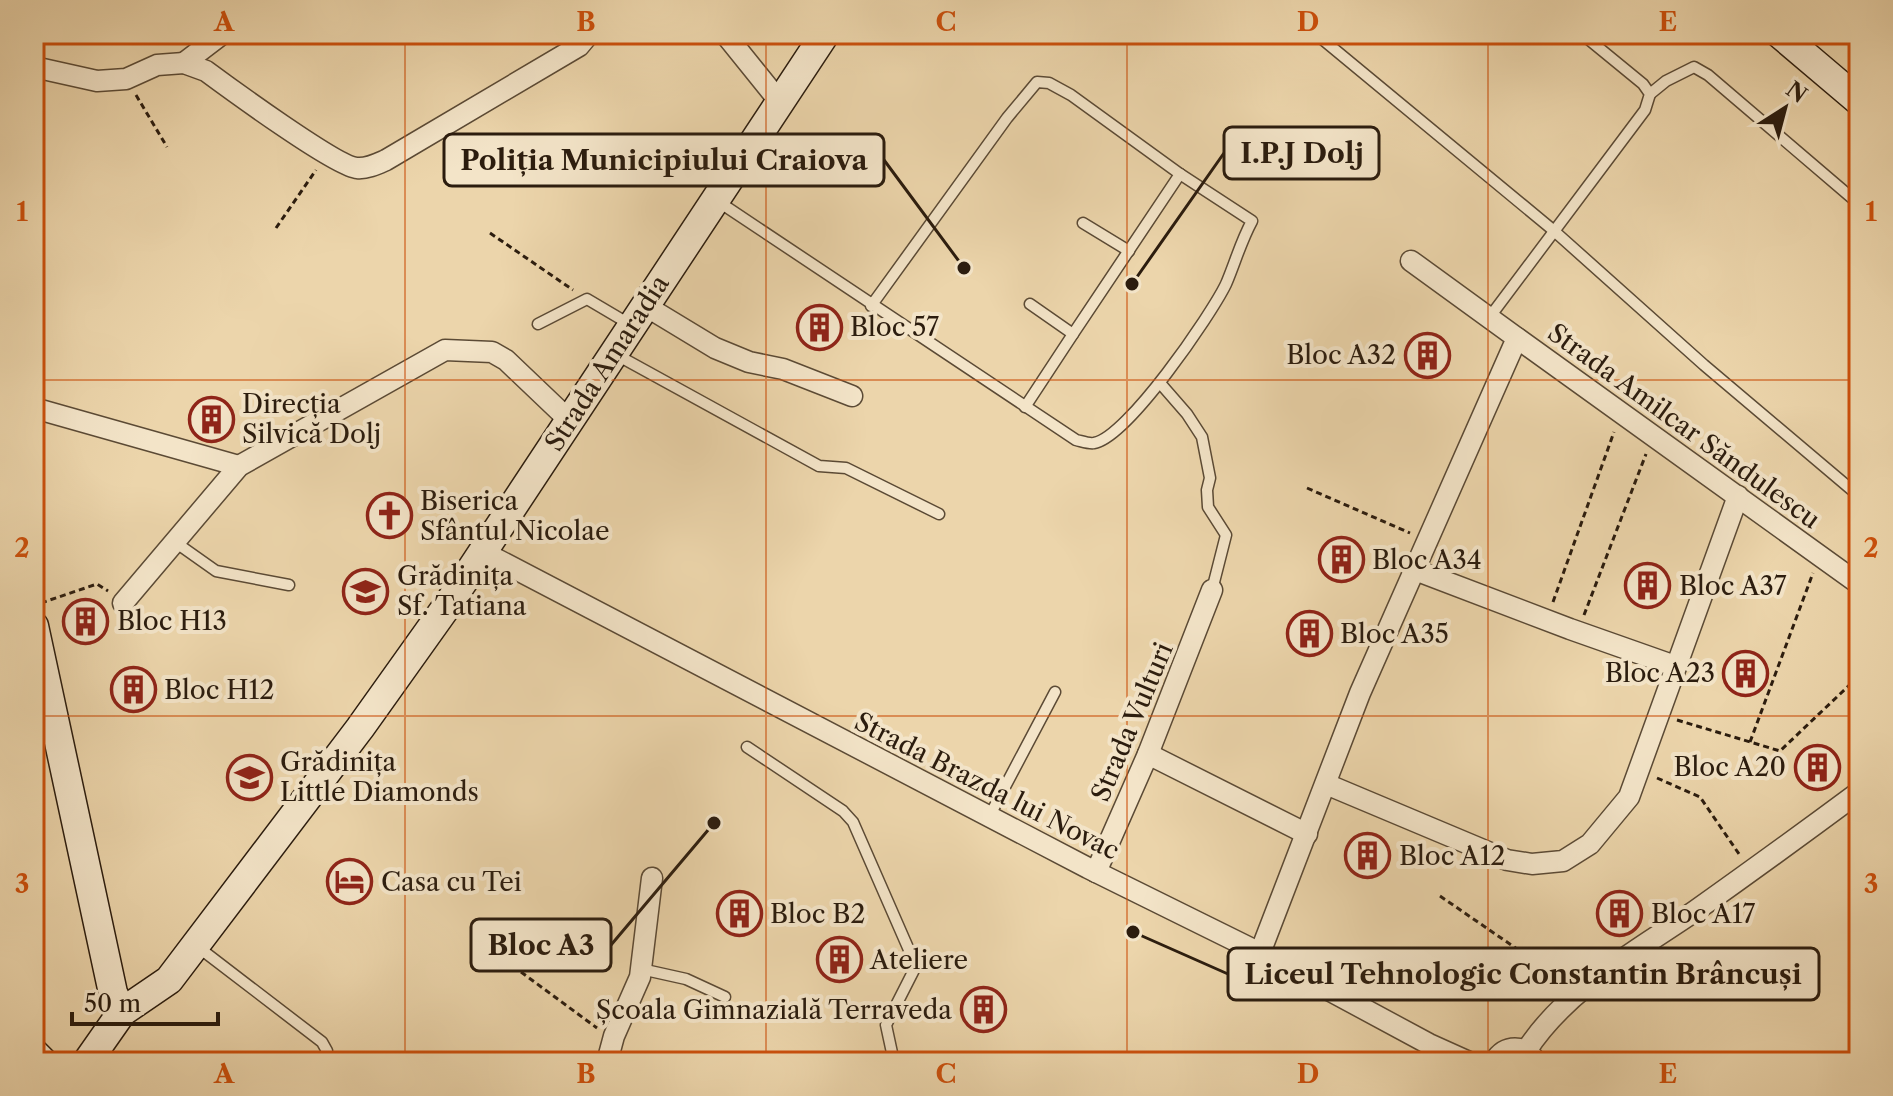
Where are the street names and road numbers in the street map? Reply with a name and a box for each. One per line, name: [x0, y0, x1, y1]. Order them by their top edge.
street label: Strada Amaradia: [538, 269, 676, 457]
street label: Strada Amilcar Săndulescu: [1542, 316, 1826, 536]
street label: Strada Vulturi: [1084, 638, 1180, 806]
street label: Strada Brazda lui Novac: [849, 705, 1125, 867]

